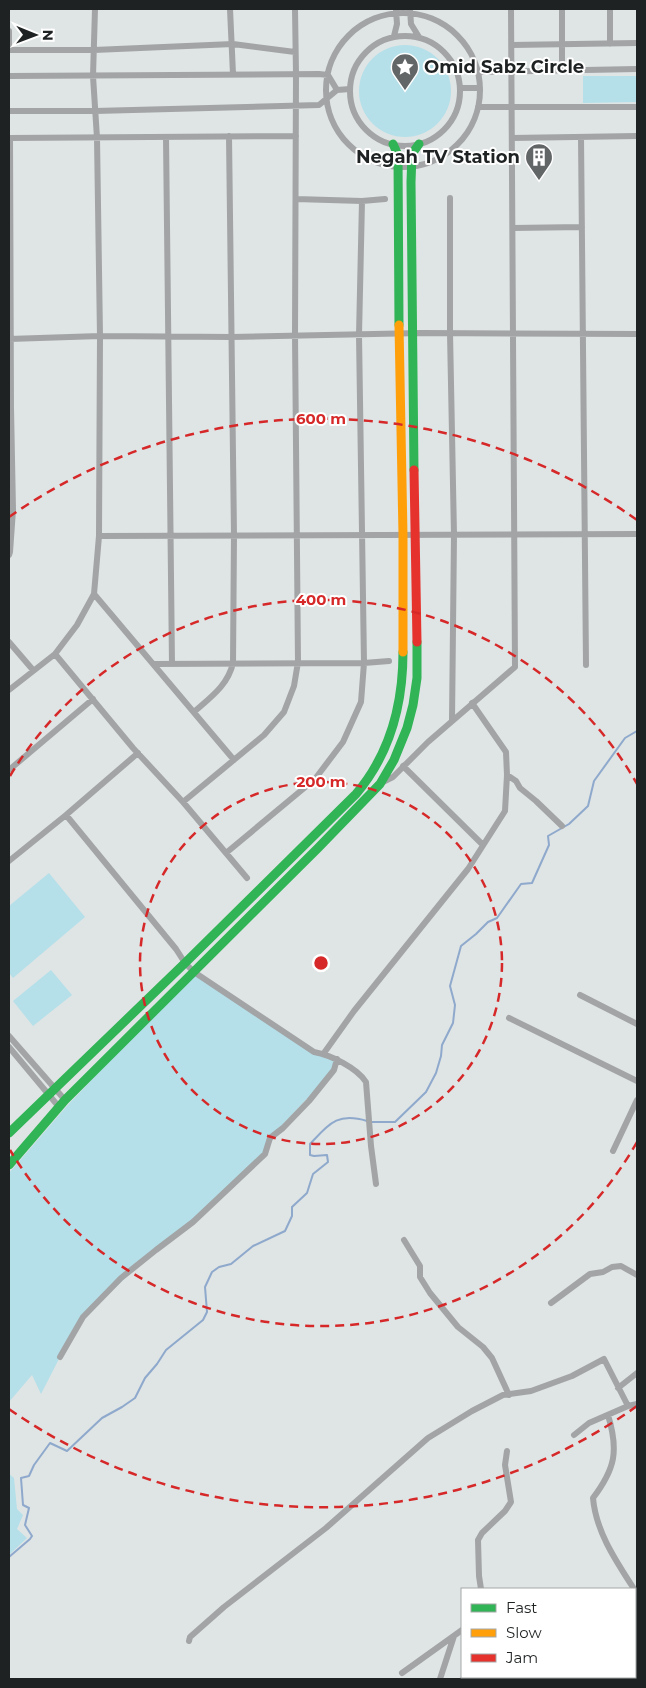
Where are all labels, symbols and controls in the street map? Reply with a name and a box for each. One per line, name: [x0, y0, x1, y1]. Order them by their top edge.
north arrow: [10, 10, 60, 60]
text: N: [39, 29, 57, 41]
place icon: Omid Sabz Circle: [390, 52, 420, 91]
place label: Omid Sabz Circle: [424, 56, 584, 78]
building icon: Negah TV Station: [524, 142, 554, 181]
place label: Negah TV Station: [356, 146, 520, 168]
text: 600 m: [296, 409, 346, 428]
text: 400 m: [296, 590, 346, 609]
text: 200 m: [296, 772, 346, 791]
centre of rings: [312, 954, 330, 972]
legend: [461, 1588, 636, 1678]
text: Fast: [506, 1598, 537, 1617]
text: Slow: [506, 1623, 542, 1642]
text: Jam: [505, 1648, 538, 1667]

